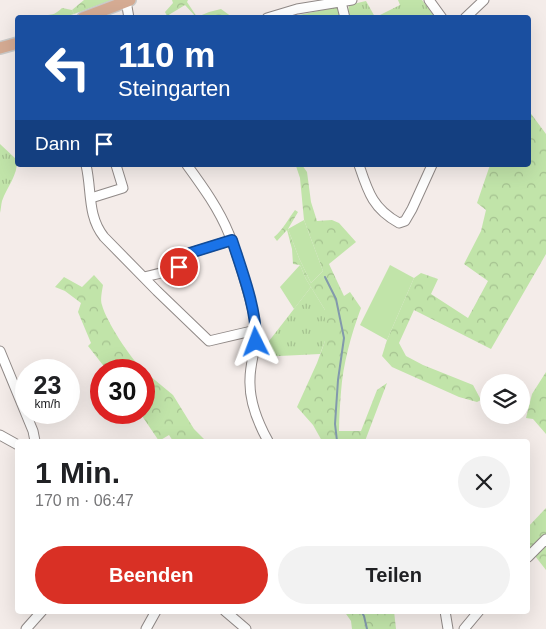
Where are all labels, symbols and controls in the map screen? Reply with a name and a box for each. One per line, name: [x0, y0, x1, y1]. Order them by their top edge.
icon: left: [35, 35, 100, 100]
text: 110 m: [118, 35, 215, 74]
text: Steingarten: [118, 76, 231, 101]
icon: arrive: [90, 130, 118, 158]
text: Dann: [35, 133, 80, 154]
pin: [158, 246, 200, 288]
icon: arrive: [165, 253, 193, 281]
position arrow: [229, 315, 281, 367]
speed limit sign: 30: [90, 359, 155, 424]
text: 23: [34, 371, 61, 399]
map controls: [480, 374, 530, 424]
button: layers: [480, 374, 530, 424]
text: km/h: [34, 397, 61, 411]
text: 1 Min.: [35, 456, 120, 489]
button: close: [458, 456, 510, 508]
text: 170 m · 06:47: [35, 492, 134, 509]
button: Beenden: [35, 546, 268, 604]
button: Teilen: [278, 546, 510, 604]

